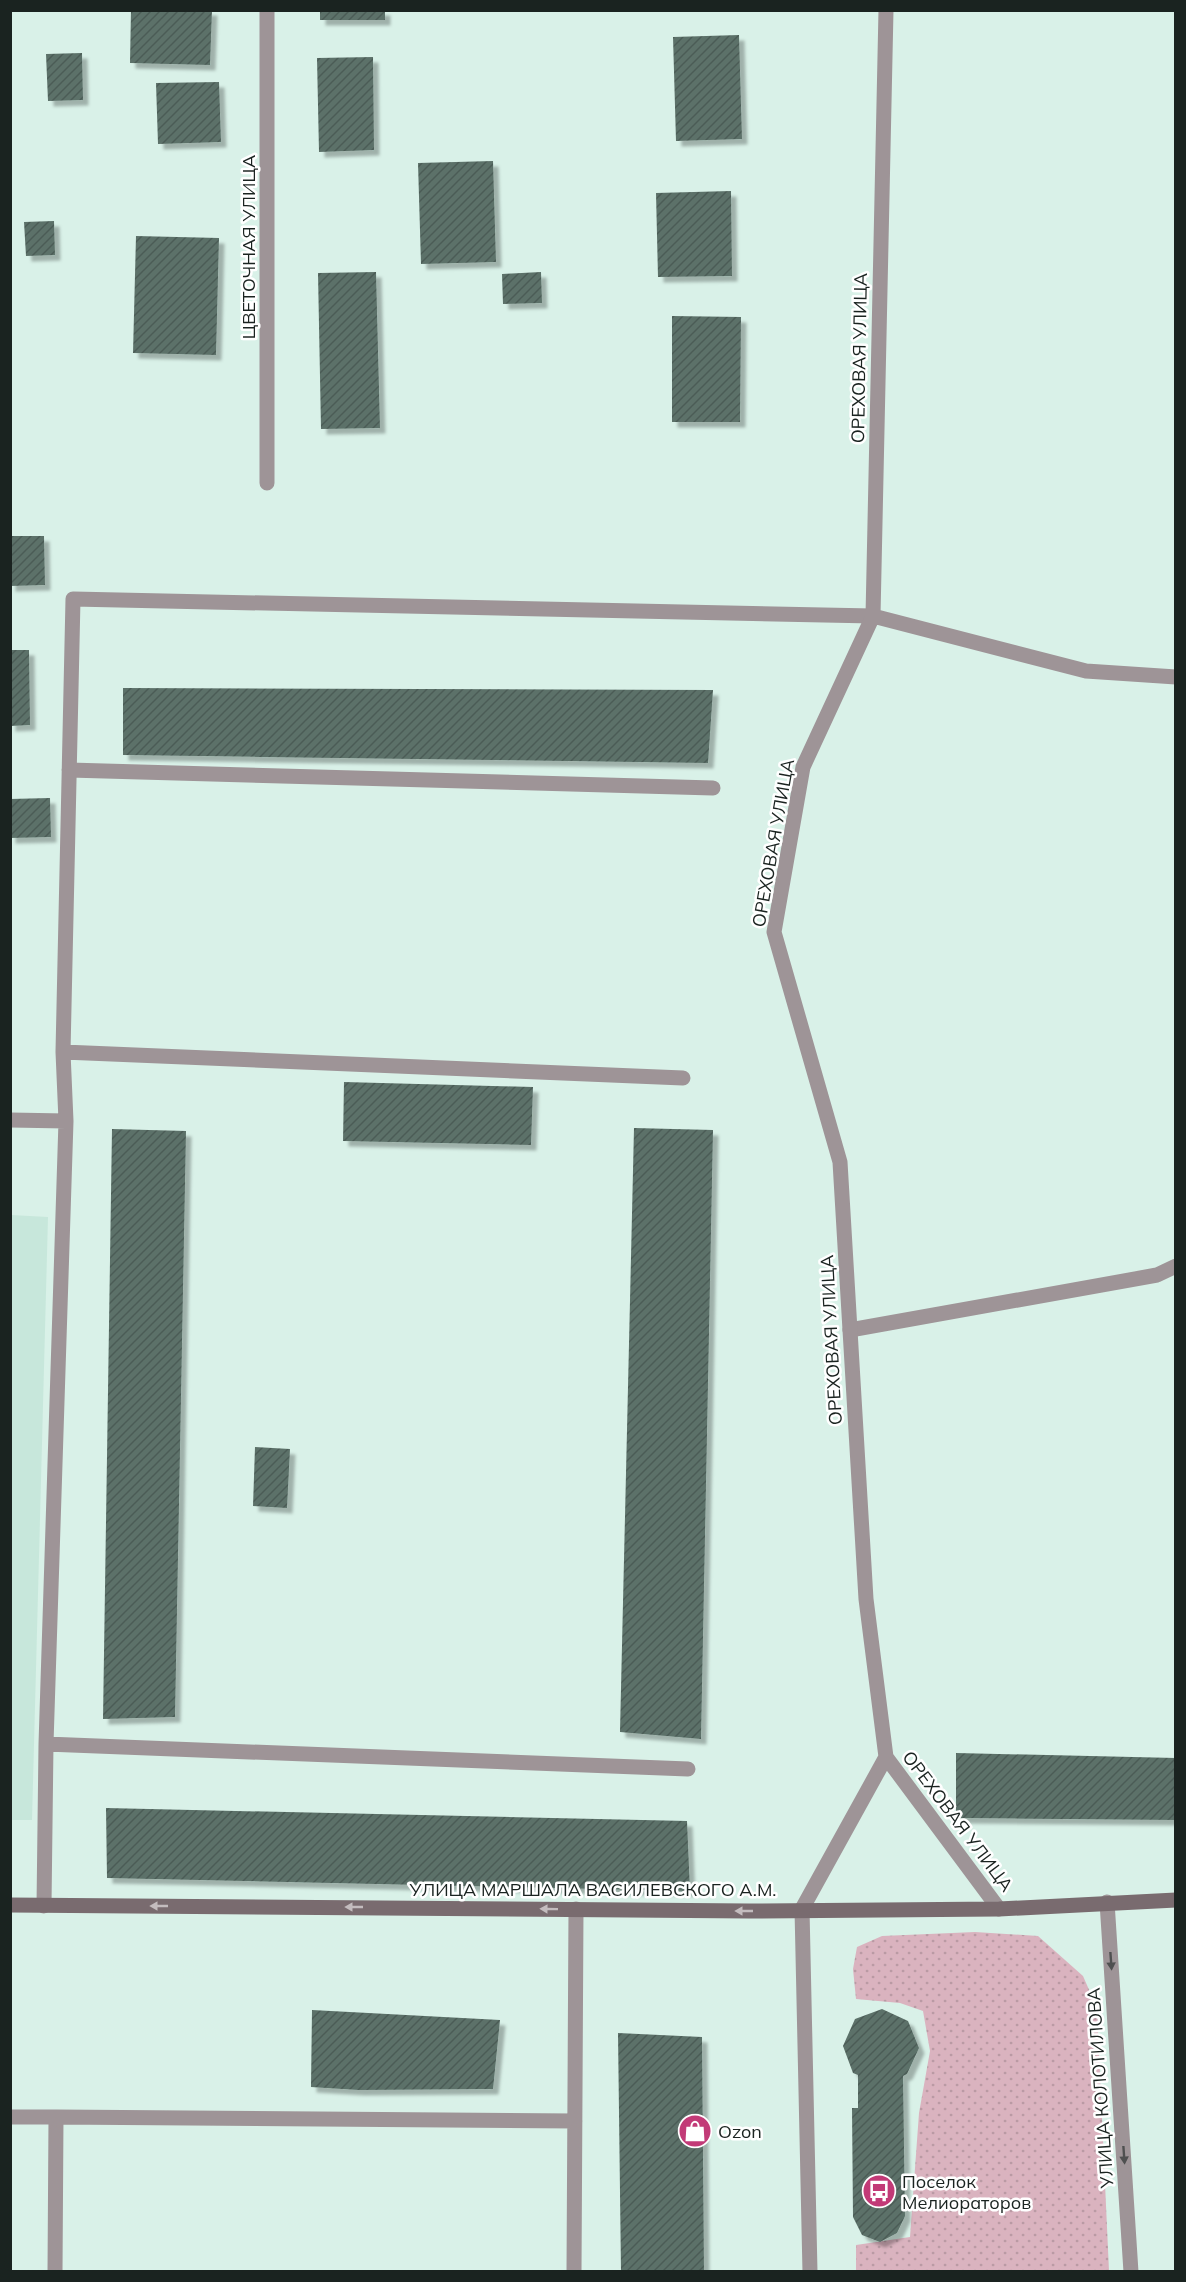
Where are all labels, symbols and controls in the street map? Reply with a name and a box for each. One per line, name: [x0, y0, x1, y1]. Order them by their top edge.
street label: ЦВЕТОЧНАЯ УЛИЦА: [237, 155, 260, 339]
street label: ОРЕХОВАЯ УЛИЦА: [846, 273, 872, 443]
street label: ОРЕХОВАЯ УЛИЦА: [747, 757, 799, 929]
street label: ОРЕХОВАЯ УЛИЦА: [815, 1254, 847, 1426]
street label: ОРЕХОВАЯ УЛИЦА: [898, 1746, 1018, 1896]
street label: УЛИЦА МАРШАЛА ВАСИЛЕВСКОГО А.М.: [409, 1878, 776, 1901]
one-way arrow: [149, 1901, 168, 1911]
one-way arrow: [344, 1902, 363, 1912]
one-way arrow: [539, 1904, 558, 1914]
one-way arrow: [734, 1906, 753, 1916]
one-way arrow: [1107, 1951, 1116, 1970]
street label: УЛИЦА КОЛОТИЛОВА: [1082, 1987, 1119, 2190]
shop icon: Ozon: [677, 2113, 713, 2149]
place label: Ozon: [718, 2120, 762, 2143]
one-way arrow: [1119, 2146, 1128, 2165]
place label: Поселок Мелиораторов: [902, 2170, 1031, 2214]
bus stop icon: Поселок Мелиораторов: [861, 2173, 897, 2209]

